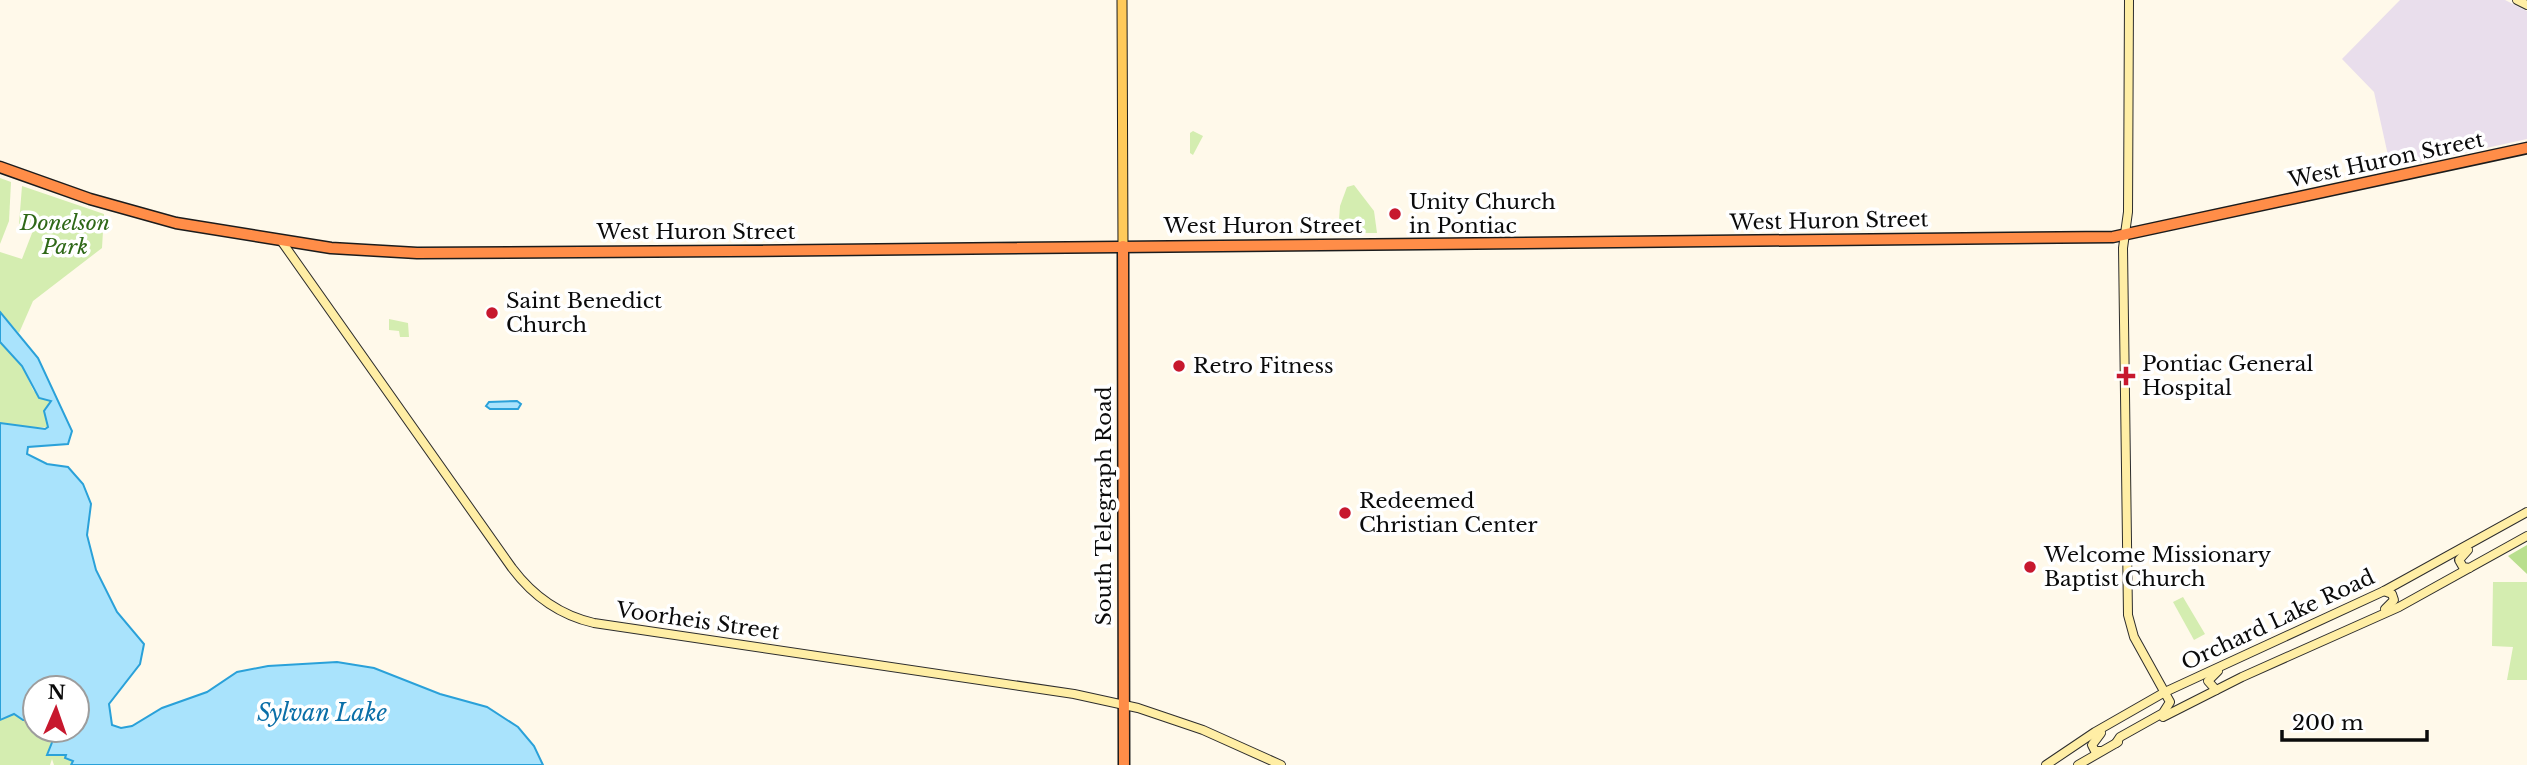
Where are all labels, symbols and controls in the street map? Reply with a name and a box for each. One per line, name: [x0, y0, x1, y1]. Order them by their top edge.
street label: West Huron Street: [2285, 127, 2486, 194]
place label: Unity Church in Pontiac: [1409, 189, 1556, 239]
marker: Unity Church in Pontiac: [1387, 206, 1403, 222]
street label: West Huron Street: [1728, 206, 1929, 236]
park label: Donelson Park: [19, 210, 110, 260]
street label: West Huron Street: [1163, 213, 1362, 239]
street label: West Huron Street: [596, 219, 795, 245]
place label: Saint Benedict Church: [506, 288, 662, 338]
marker: Saint Benedict Church: [484, 305, 500, 321]
place label: Pontiac General Hospital: [2142, 351, 2313, 401]
place label: Retro Fitness: [1193, 353, 1334, 379]
marker: Retro Fitness: [1171, 358, 1187, 374]
marker: Pontiac General Hospital: [2116, 366, 2136, 386]
street label: South Telegraph Road: [1091, 386, 1117, 626]
place label: Redeemed Christian Center: [1359, 488, 1538, 538]
marker: Redeemed Christian Center: [1337, 505, 1353, 521]
place label: Welcome Missionary Baptist Church: [2043, 542, 2272, 592]
marker: Welcome Missionary Baptist Church: [2022, 559, 2038, 575]
street label: Orchard Lake Road: [2177, 564, 2379, 676]
street label: Voorheis Street: [614, 597, 781, 645]
north arrow: [21, 674, 91, 744]
text: N: [47, 681, 66, 704]
scale bar: [2282, 698, 2427, 742]
water label: Sylvan Lake: [257, 699, 388, 727]
text: 200 m: [2292, 710, 2364, 736]

